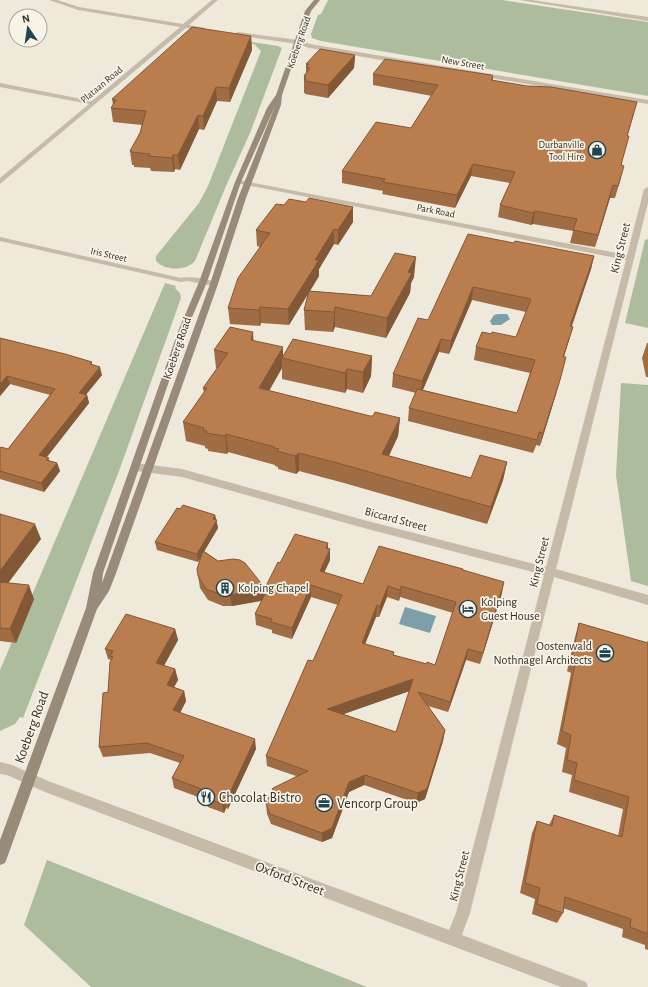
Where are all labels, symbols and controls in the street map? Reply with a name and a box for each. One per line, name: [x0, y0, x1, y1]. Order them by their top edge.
north arrow: [8, 8, 48, 48]
text: N: [21, 13, 31, 25]
street label: Koeberg Road: [285, 15, 312, 70]
street label: New Street: [441, 54, 486, 72]
street label: Plataan Road: [79, 64, 125, 105]
place label: Durbanville Tool Hire: [538, 140, 584, 162]
shop icon: Durbanville Tool Hire: [587, 140, 607, 160]
street label: Park Road: [416, 202, 456, 220]
street label: King Street: [608, 221, 632, 275]
street label: Iris Street: [90, 246, 129, 264]
street label: Koeberg Road: [161, 315, 193, 381]
street label: Biccard Street: [363, 505, 429, 533]
street label: King Street: [527, 535, 551, 589]
building icon: Kolping Chapel: [215, 578, 235, 598]
place label: Kolping Chapel: [238, 582, 309, 594]
place label: Kolping Guest House: [481, 596, 540, 622]
hotel icon: Kolping Guest House: [458, 599, 478, 619]
place label: Oostenwald Nothnagel Architects: [494, 640, 592, 666]
office icon: Oostenwald Nothnagel Architects: [595, 643, 615, 663]
street label: Koeberg Road: [12, 689, 51, 765]
restaurant icon: Chocolat Bistro: [196, 787, 216, 807]
place label: Chocolat Bistro: [219, 791, 301, 805]
office icon: Vencorp Group: [314, 793, 334, 813]
place label: Vencorp Group: [337, 797, 418, 811]
street label: King Street: [447, 849, 471, 903]
street label: Oxford Street: [253, 859, 327, 899]

